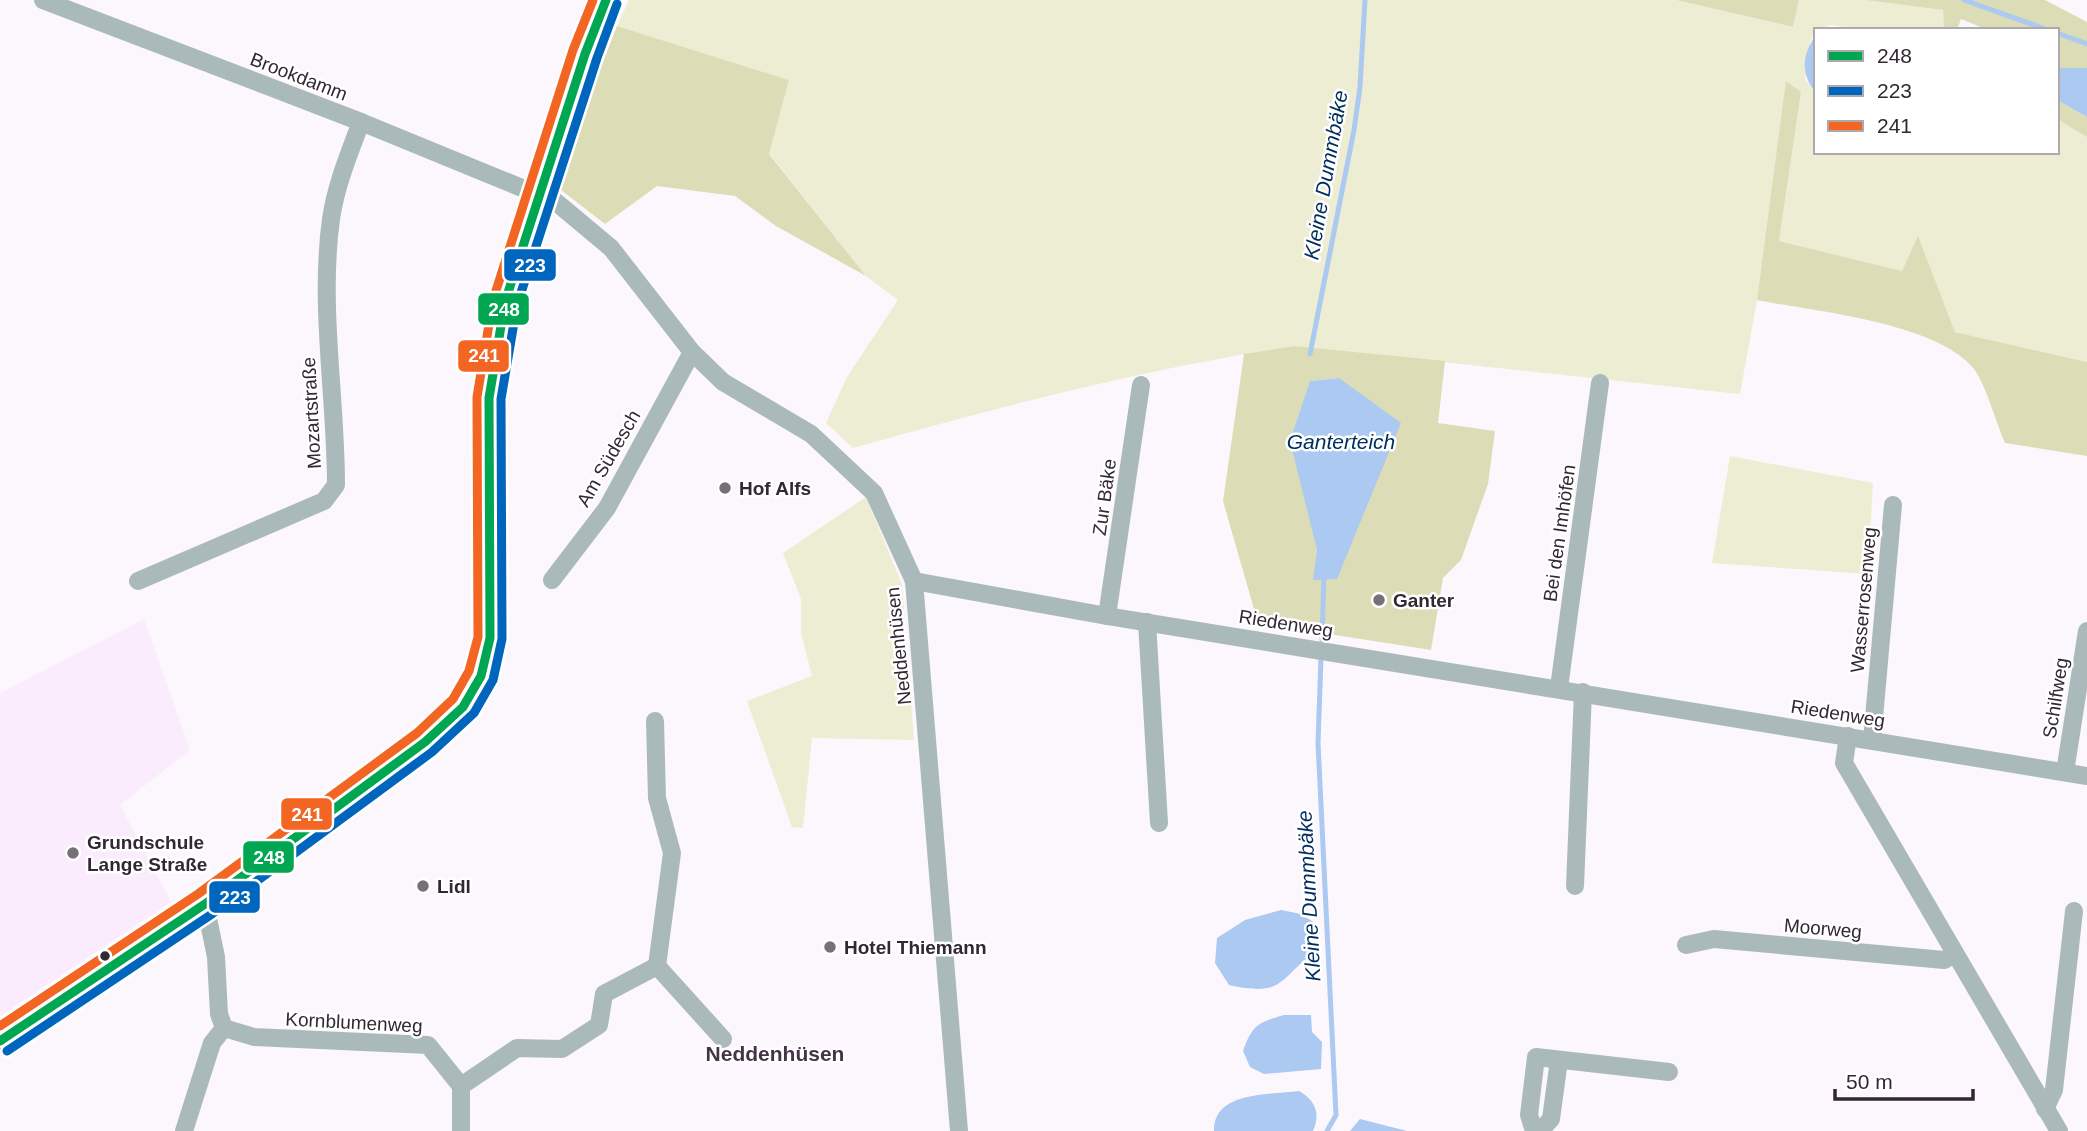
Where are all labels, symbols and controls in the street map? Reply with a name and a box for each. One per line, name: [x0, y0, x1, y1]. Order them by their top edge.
legend: [1814, 28, 2059, 154]
text: 248: [1877, 44, 1912, 67]
street label: Brookdamm: [247, 48, 350, 105]
text: 223: [1877, 79, 1912, 102]
water label: Kleine Dummbäke: [1299, 88, 1352, 261]
text: 241: [1877, 114, 1912, 137]
line badge: 223: [503, 248, 557, 282]
text: 223: [514, 255, 546, 276]
line badge: 248: [477, 292, 530, 326]
text: 248: [488, 299, 520, 320]
line badge: 241: [457, 339, 510, 373]
text: 241: [468, 345, 500, 366]
street label: Mozartstraße: [298, 357, 325, 469]
street label: Am Südesch: [572, 406, 644, 510]
water label: Ganterteich: [1287, 430, 1395, 453]
street label: Zur Bäke: [1089, 457, 1120, 537]
street label: Bei den Imhöfen: [1539, 463, 1580, 603]
place label: Hof Alfs: [739, 478, 811, 499]
marker: Hof Alfs: [717, 480, 733, 496]
street label: Wasserrosenweg: [1847, 526, 1880, 674]
street label: Neddenhüsen: [882, 586, 915, 706]
place label: Ganter: [1393, 590, 1455, 611]
marker: Ganter: [1371, 592, 1387, 608]
street label: Riedenweg: [1237, 606, 1335, 641]
street label: Schilfweg: [2039, 656, 2072, 740]
street label: Riedenweg: [1789, 696, 1887, 731]
line badge: 241: [280, 797, 333, 831]
text: 241: [291, 804, 323, 825]
water label: Kleine Dummbäke: [1293, 810, 1324, 982]
place label: Grundschule Lange Straße: [87, 832, 207, 875]
line badge: 248: [242, 840, 295, 874]
marker: Grundschule Lange Straße: [65, 845, 81, 861]
text: 248: [253, 847, 285, 868]
place label: Lidl: [437, 876, 471, 897]
marker: Lidl: [415, 878, 431, 894]
line badge: 223: [208, 880, 261, 914]
text: 223: [219, 887, 251, 908]
street label: Moorweg: [1783, 915, 1863, 942]
place label: Hotel Thiemann: [844, 937, 987, 958]
marker: Hotel Thiemann: [822, 939, 838, 955]
unlabelled marker: [98, 949, 112, 963]
street label: Kornblumenweg: [285, 1008, 423, 1037]
district label: Neddenhüsen: [706, 1042, 844, 1065]
scale bar: [1835, 1058, 1973, 1102]
text: 50 m: [1846, 1070, 1893, 1093]

